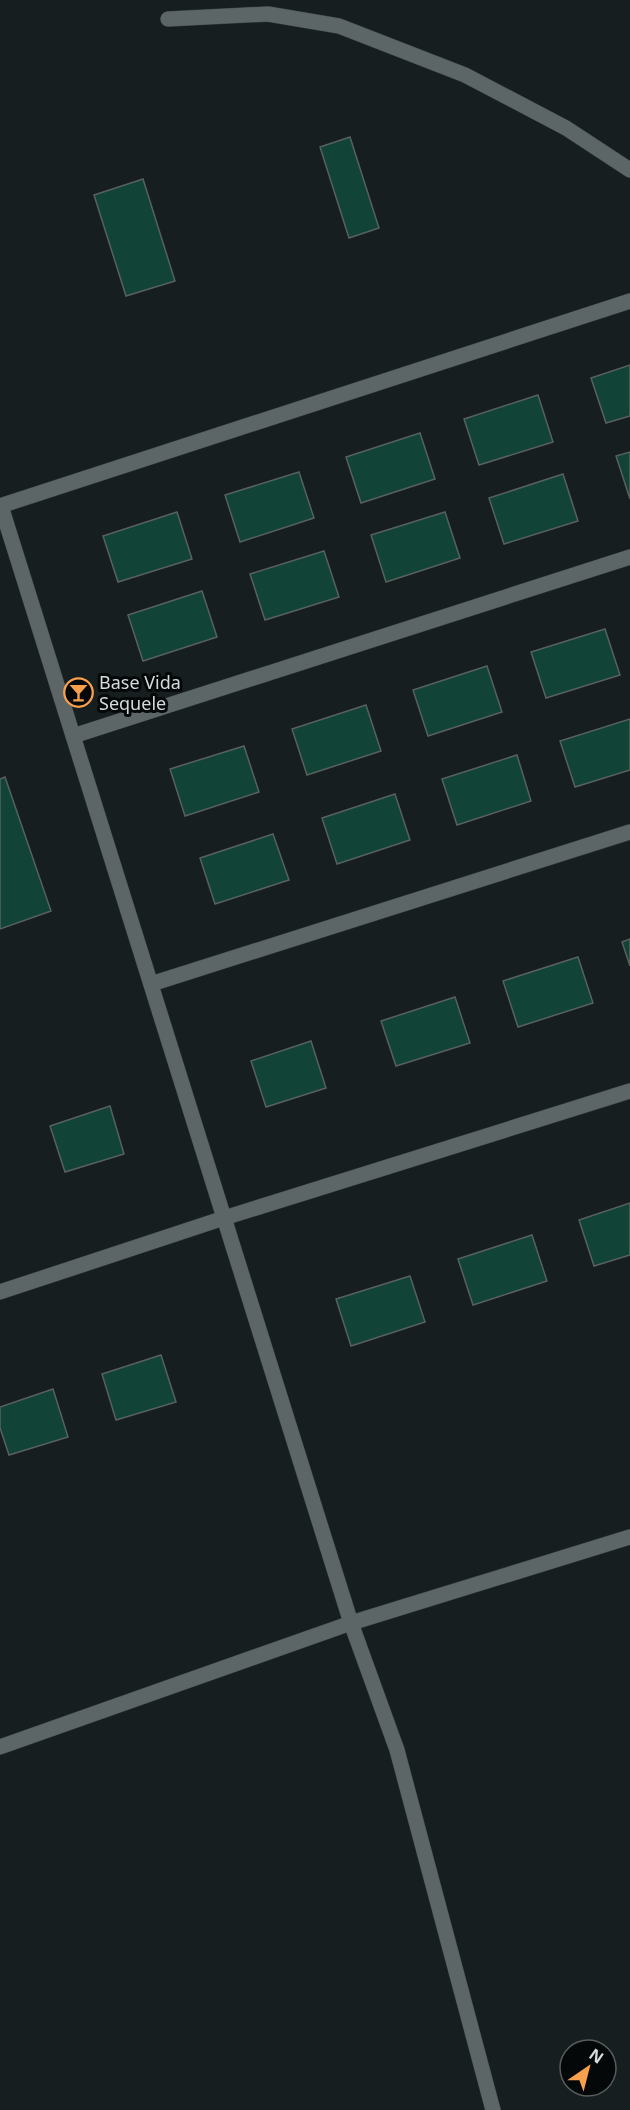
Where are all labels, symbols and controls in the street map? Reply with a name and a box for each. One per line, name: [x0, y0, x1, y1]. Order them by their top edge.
place label: Base Vida Sequele: [99, 670, 181, 715]
bar icon: Base Vida Sequele: [62, 676, 94, 708]
north arrow: [558, 2038, 618, 2098]
text: N: [585, 2043, 608, 2068]

